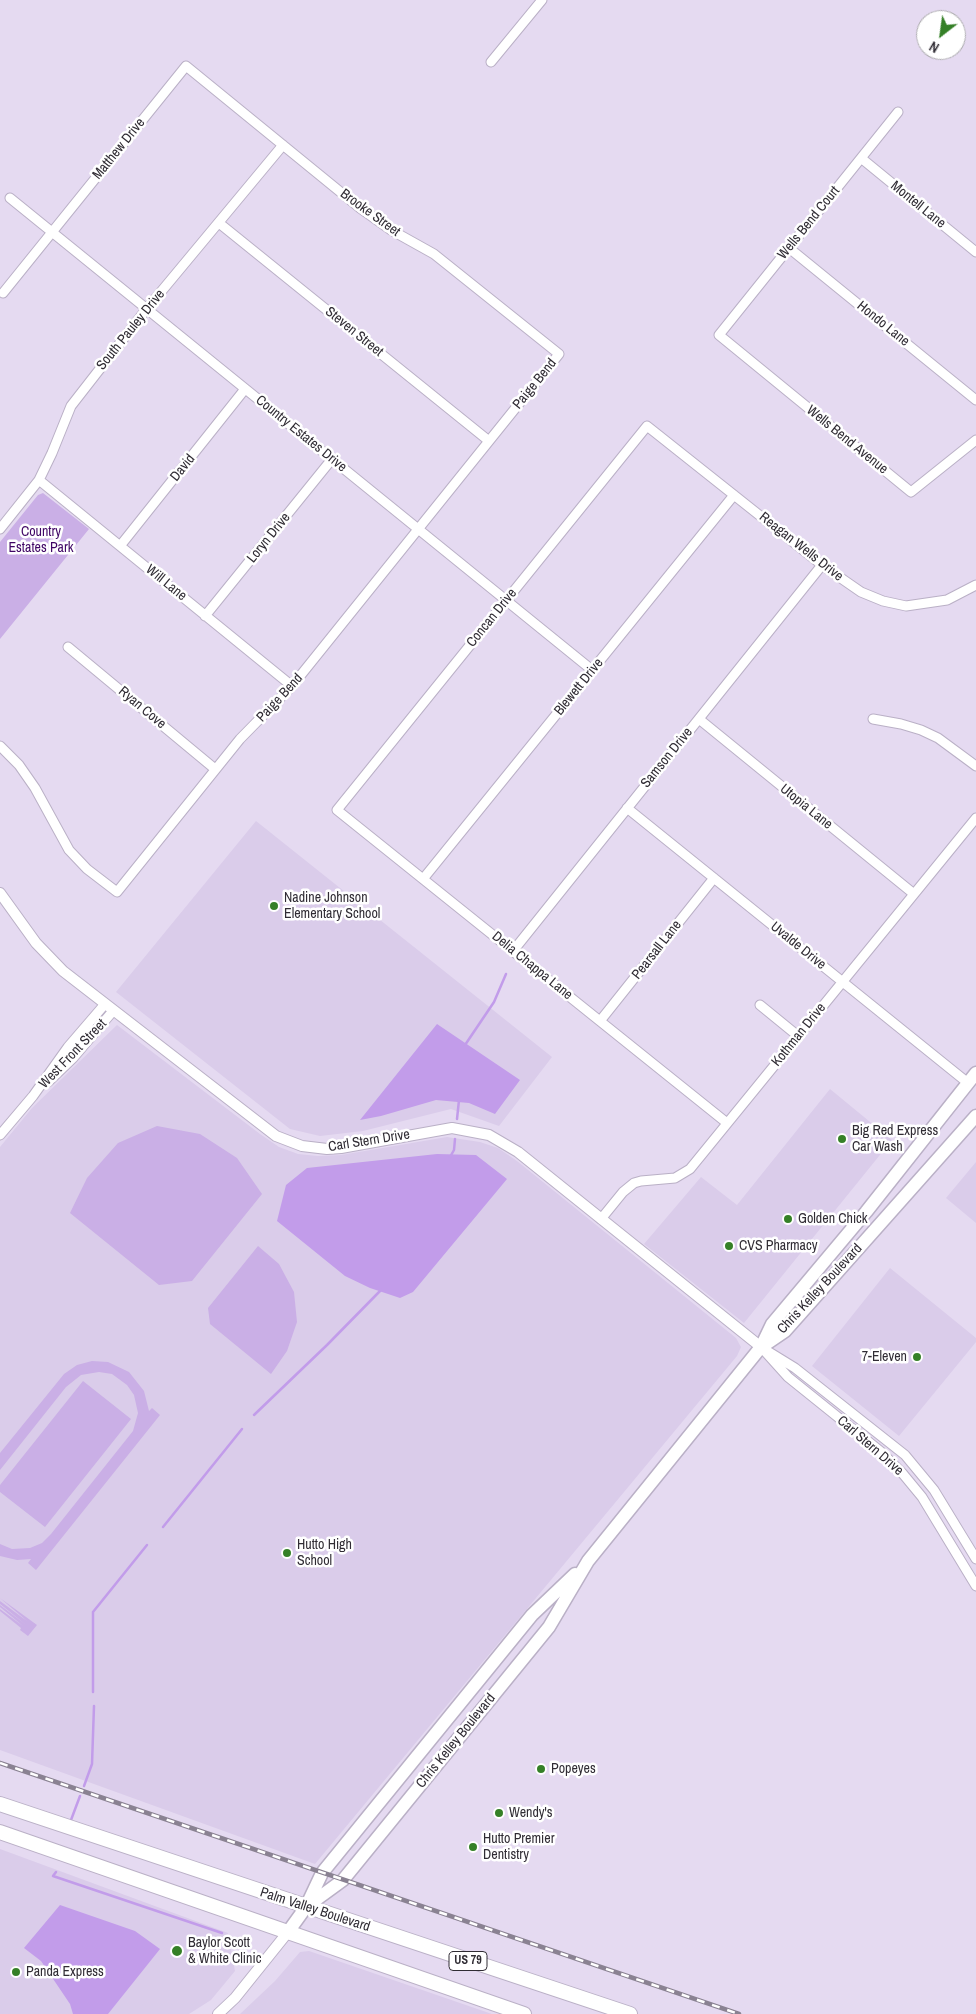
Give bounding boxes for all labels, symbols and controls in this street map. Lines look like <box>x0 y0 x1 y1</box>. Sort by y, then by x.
north arrow <box>916 10 966 60</box>
text: N <box>926 37 942 57</box>
street label: Matthew Drive <box>89 115 149 183</box>
street label: Montell Lane <box>887 178 949 232</box>
street label: Wells Bend Court <box>774 183 844 263</box>
street label: Brooke Street <box>337 186 403 240</box>
street label: South Pauley Drive <box>93 286 169 374</box>
street label: Hondo Lane <box>853 298 913 350</box>
street label: Steven Street <box>322 304 386 360</box>
street label: Paige Bend <box>510 355 560 413</box>
street label: Country Estates Drive <box>252 392 350 476</box>
street label: Wells Bend Avenue <box>803 402 891 478</box>
street label: David <box>167 451 199 485</box>
street label: Reagan Wells Drive <box>756 509 846 585</box>
street label: Loryn Drive <box>244 510 294 566</box>
park label: Country Estates Park <box>8 524 74 556</box>
street label: Will Lane <box>142 561 190 605</box>
street label: Concan Drive <box>463 585 521 651</box>
street label: Blewett Drive <box>551 655 607 719</box>
street label: Paige Bend <box>253 670 307 726</box>
street label: Ryan Cove <box>115 683 169 733</box>
street label: Samson Drive <box>638 724 696 792</box>
street label: Utopia Lane <box>776 781 836 833</box>
place label: Nadine Johnson Elementary School <box>284 890 380 922</box>
marker: Nadine Johnson Elementary School <box>268 900 280 912</box>
street label: Pearsall Lane <box>629 917 685 983</box>
street label: Uvalde Drive <box>767 919 829 973</box>
street label: Delia Chappa Lane <box>488 928 576 1004</box>
street label: Kothman Drive <box>768 1000 830 1070</box>
street label: West Front Street <box>36 1016 110 1092</box>
place label: Big Red Express Car Wash <box>852 1123 938 1156</box>
street label: Carl Stern Drive <box>327 1126 411 1156</box>
marker: Big Red Express Car Wash <box>836 1133 848 1145</box>
place label: Golden Chick <box>798 1211 868 1227</box>
marker: Golden Chick <box>782 1213 794 1225</box>
place label: CVS Pharmacy <box>739 1238 817 1254</box>
marker: CVS Pharmacy <box>723 1240 735 1252</box>
street label: Chris Kelley Boulevard <box>774 1241 866 1337</box>
place label: 7-Eleven <box>862 1349 907 1365</box>
marker: 7-Eleven <box>911 1351 923 1363</box>
street label: Carl Stern Drive <box>833 1413 907 1479</box>
place label: Hutto High School <box>297 1537 352 1570</box>
marker: Hutto High School <box>281 1547 293 1559</box>
street label: Chris Kelley Boulevard <box>413 1690 499 1792</box>
place label: Popeyes <box>551 1761 596 1777</box>
marker: Popeyes <box>535 1763 547 1775</box>
place label: Wendy's <box>509 1805 552 1821</box>
marker: Wendy's <box>493 1807 505 1819</box>
place label: Hutto Premier Dentistry <box>483 1831 554 1864</box>
marker: Hutto Premier Dentistry <box>467 1841 479 1853</box>
street label: Palm Valley Boulevard <box>258 1884 372 1936</box>
place label: Baylor Scott & White Clinic <box>188 1935 261 1968</box>
marker: Baylor Scott & White Clinic <box>170 1944 184 1958</box>
road number: US 79 <box>449 1952 487 1970</box>
place label: Panda Express <box>26 1964 104 1980</box>
marker: Panda Express <box>10 1966 22 1978</box>

